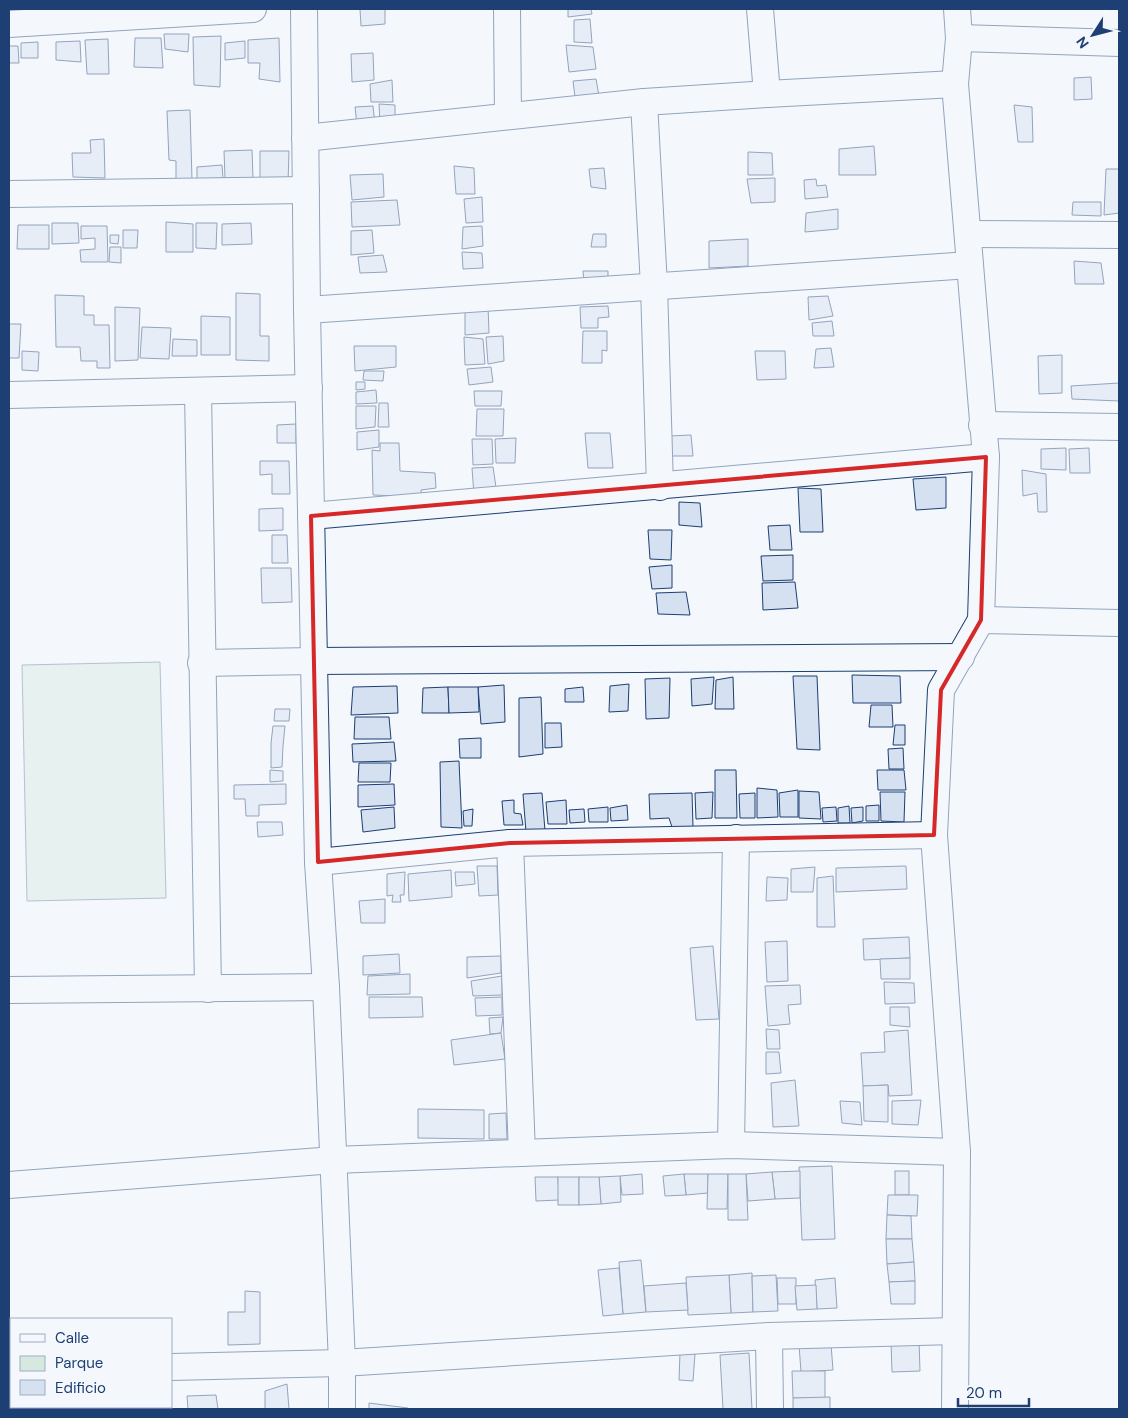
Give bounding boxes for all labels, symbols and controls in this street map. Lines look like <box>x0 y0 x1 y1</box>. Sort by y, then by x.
north arrow <box>1068 10 1118 60</box>
text: N <box>1072 33 1093 52</box>
legend <box>10 1318 172 1408</box>
text: Calle <box>55 1328 89 1348</box>
text: Parque <box>55 1353 103 1373</box>
scale bar <box>958 1376 1029 1408</box>
text: Edificio <box>55 1378 106 1398</box>
text: 20 m <box>966 1383 1002 1403</box>

